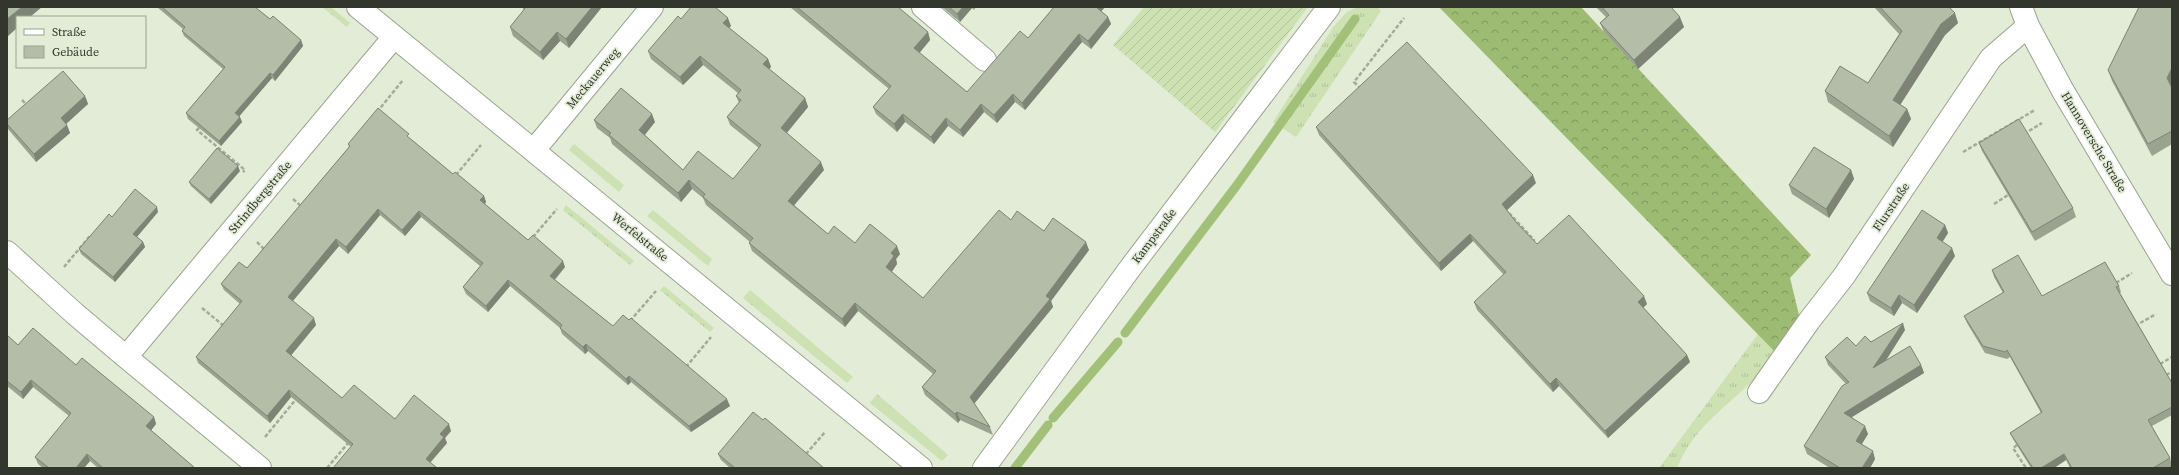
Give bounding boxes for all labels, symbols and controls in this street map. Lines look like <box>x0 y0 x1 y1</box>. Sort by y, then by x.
legend <box>16 16 146 68</box>
text: Straße <box>52 24 86 40</box>
text: Gebäude <box>52 44 99 60</box>
street label: Meckauerweg <box>563 44 623 112</box>
street label: Hannoversche Straße <box>2058 89 2130 195</box>
street label: Strindbergstraße <box>225 157 295 237</box>
street label: Flurstraße <box>1869 179 1913 235</box>
street label: Kampstraße <box>1128 205 1180 267</box>
street label: Werfelstraße <box>608 209 672 265</box>

